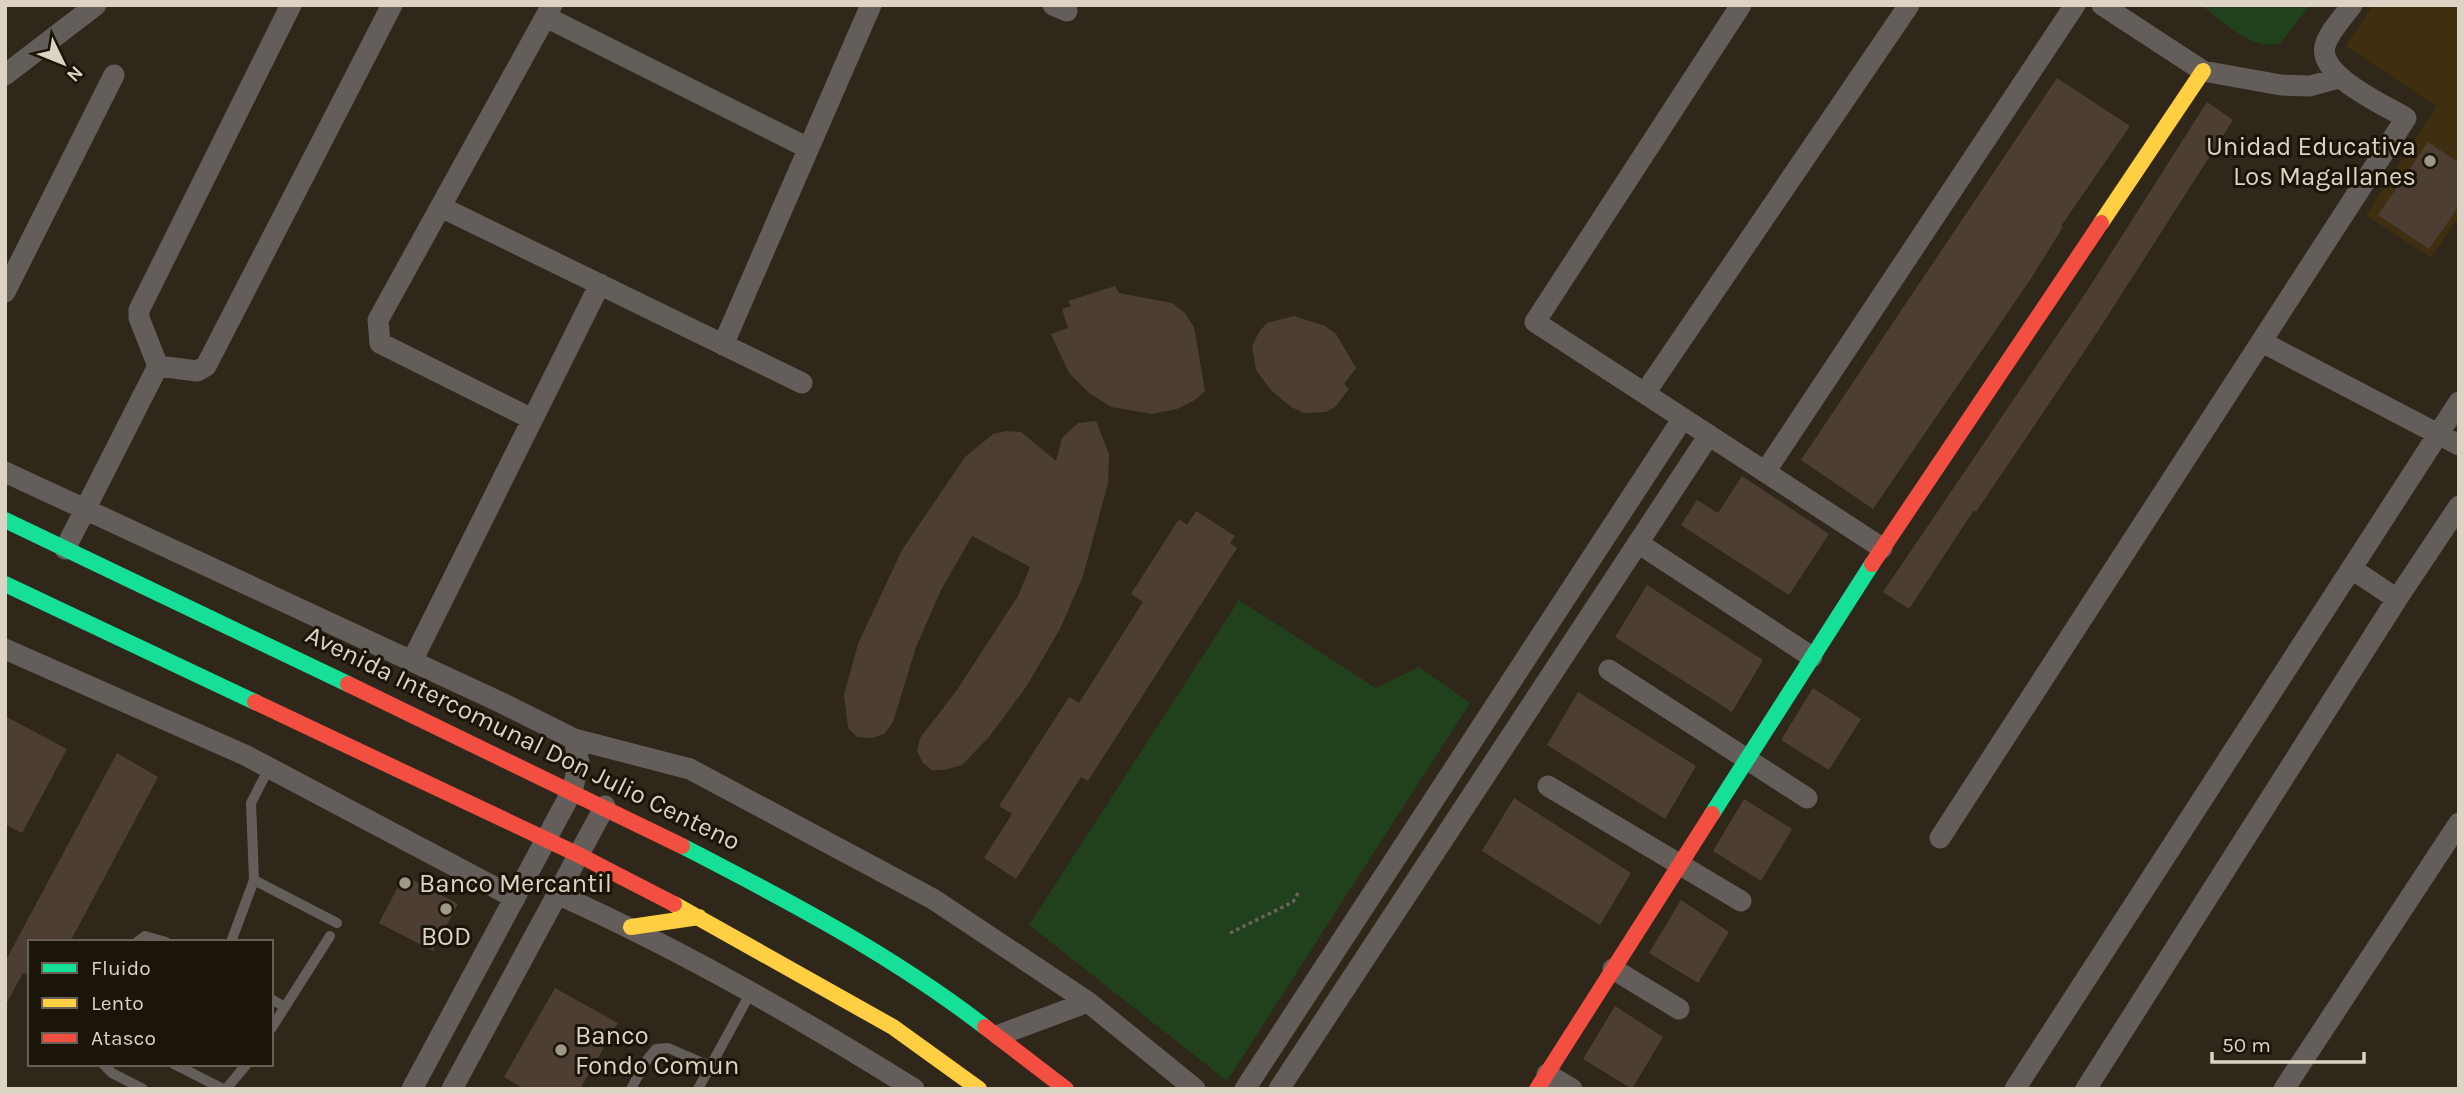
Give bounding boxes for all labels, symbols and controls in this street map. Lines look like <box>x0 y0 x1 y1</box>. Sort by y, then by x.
north arrow <box>28 28 98 98</box>
text: N <box>62 61 87 86</box>
place label: Unidad Educativa Los Magallanes <box>2206 131 2416 192</box>
marker: Unidad Educativa Los Magallanes <box>2422 153 2438 169</box>
street label: Avenida Intercomunal Don Julio Centeno <box>301 619 745 857</box>
place label: Banco Mercantil <box>419 868 612 899</box>
marker: Banco Mercantil <box>397 875 413 891</box>
marker: BOD <box>438 901 454 917</box>
place label: BOD <box>421 921 471 952</box>
legend <box>28 940 273 1066</box>
text: Fluido <box>91 956 151 980</box>
text: Lento <box>91 991 144 1015</box>
place label: Banco Fondo Comun <box>575 1020 740 1081</box>
scale bar <box>2212 1020 2364 1064</box>
text: Atasco <box>91 1026 156 1050</box>
text: 50 m <box>2222 1033 2271 1057</box>
marker: Banco Fondo Comun <box>553 1042 569 1058</box>

